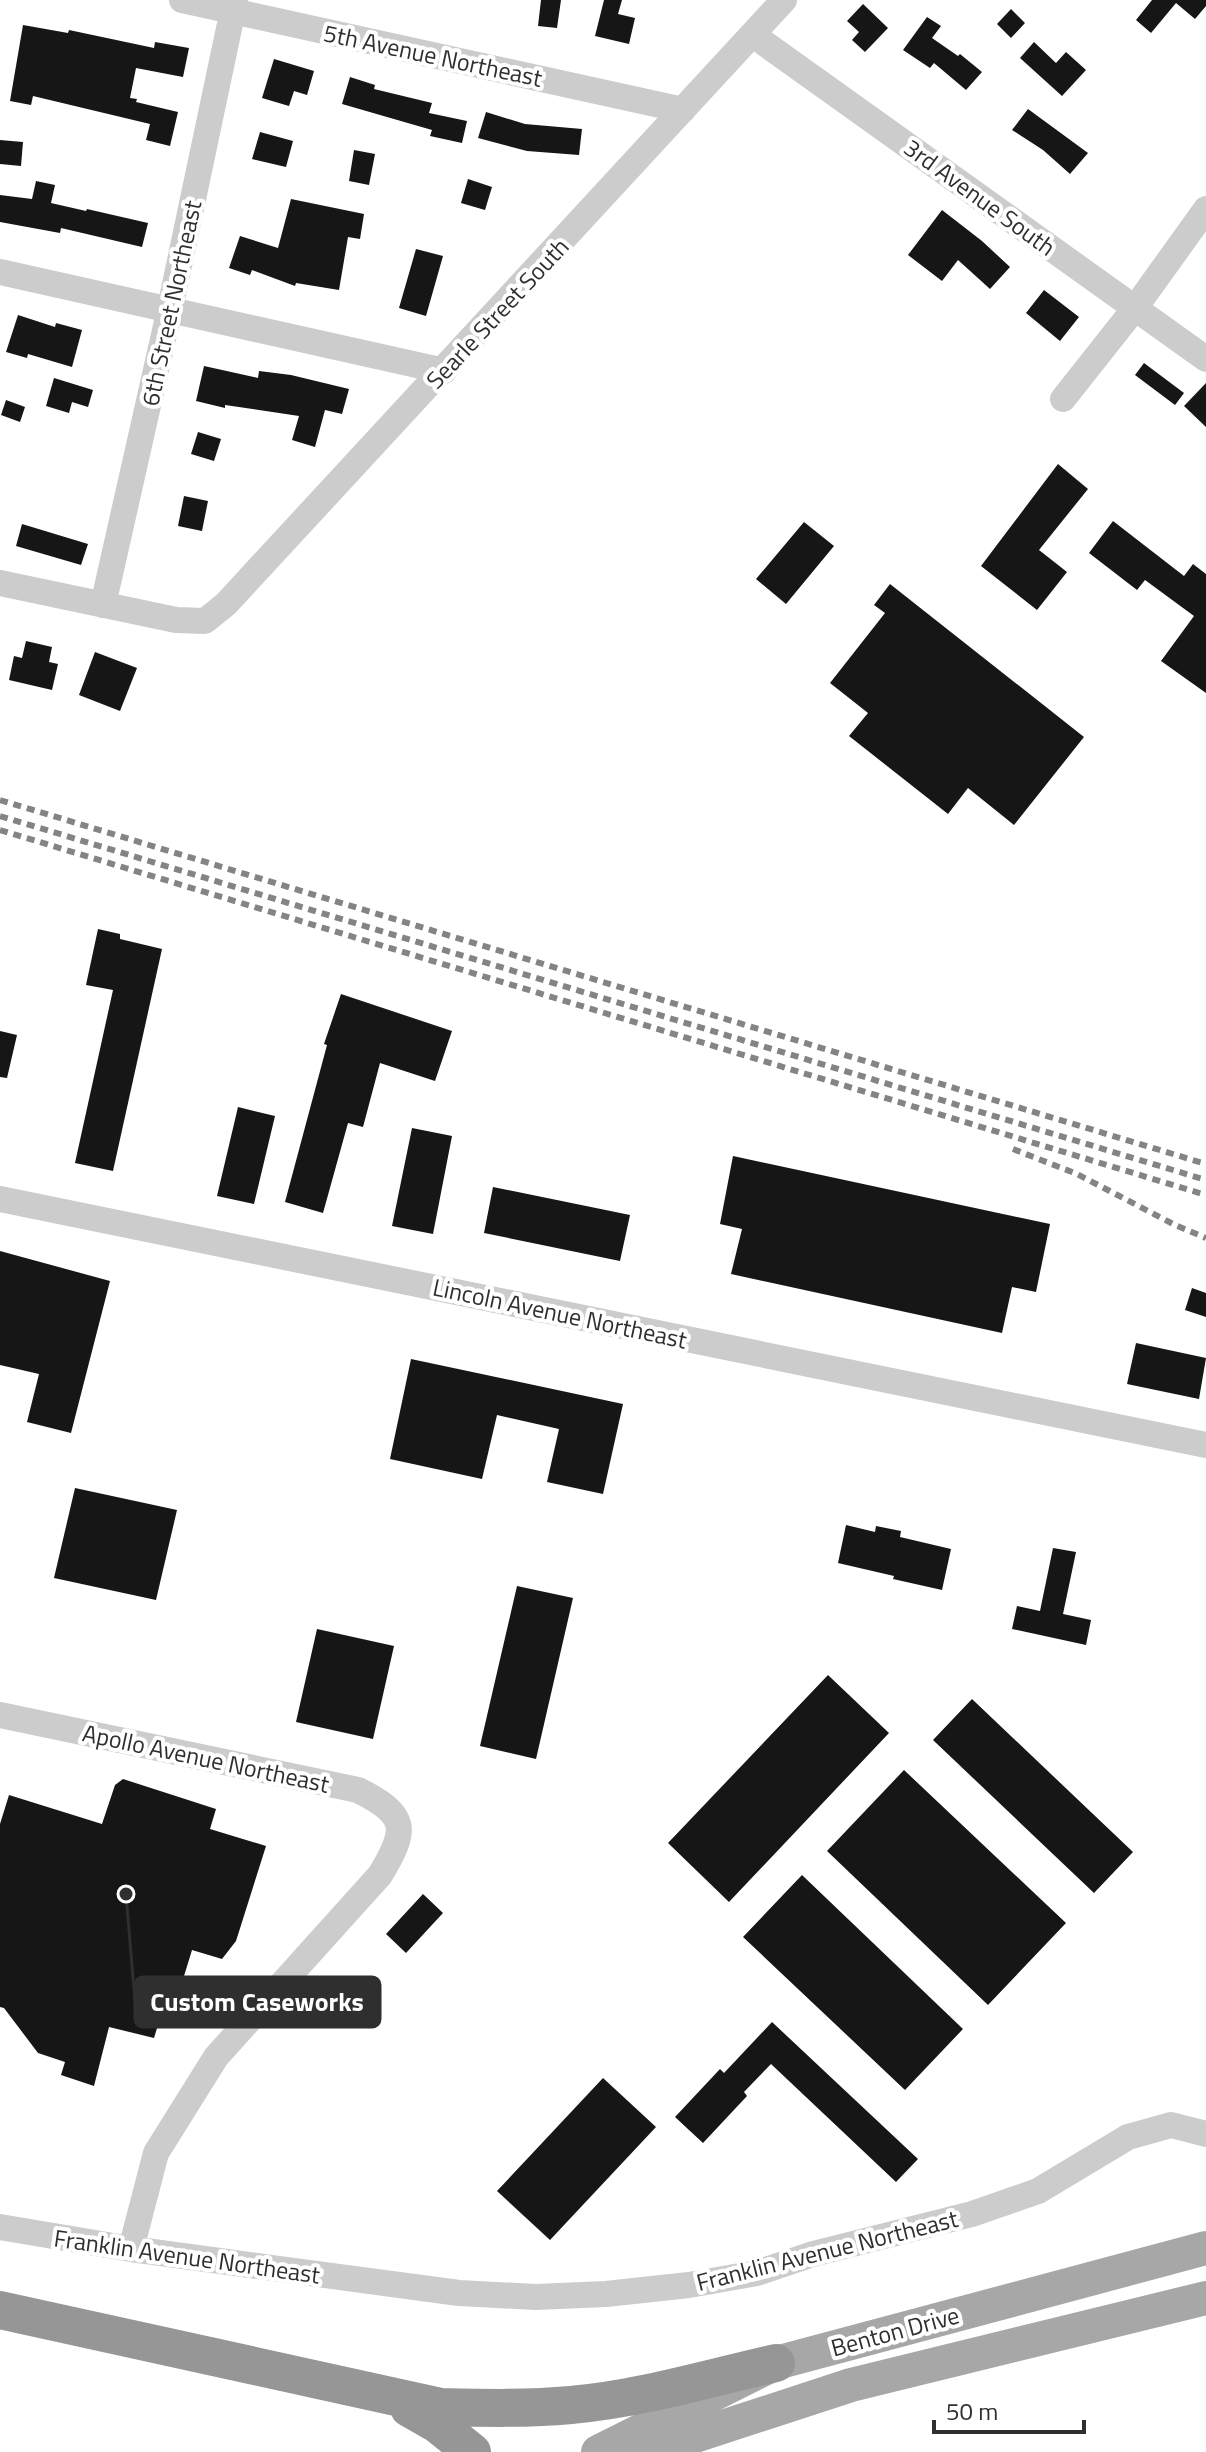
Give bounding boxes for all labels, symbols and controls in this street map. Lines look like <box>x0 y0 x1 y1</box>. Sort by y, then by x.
street label: 5th Avenue Northeast <box>320 14 546 96</box>
street label: 3rd Avenue South <box>897 130 1063 264</box>
street label: 6th Street Northeast <box>132 196 210 409</box>
street label: Searle Street South <box>417 229 577 397</box>
street label: Lincoln Avenue Northeast <box>430 1268 691 1358</box>
street label: Apollo Avenue Northeast <box>79 1714 333 1802</box>
callout: Custom Caseworks <box>135 1977 380 2027</box>
text: Custom Caseworks <box>150 1982 364 2021</box>
street label: Franklin Avenue Northeast <box>692 2200 962 2300</box>
street label: Franklin Avenue Northeast <box>52 2220 323 2293</box>
street label: Benton Drive <box>827 2297 963 2365</box>
scale bar <box>934 2384 1084 2434</box>
text: 50 m <box>946 2393 998 2429</box>

